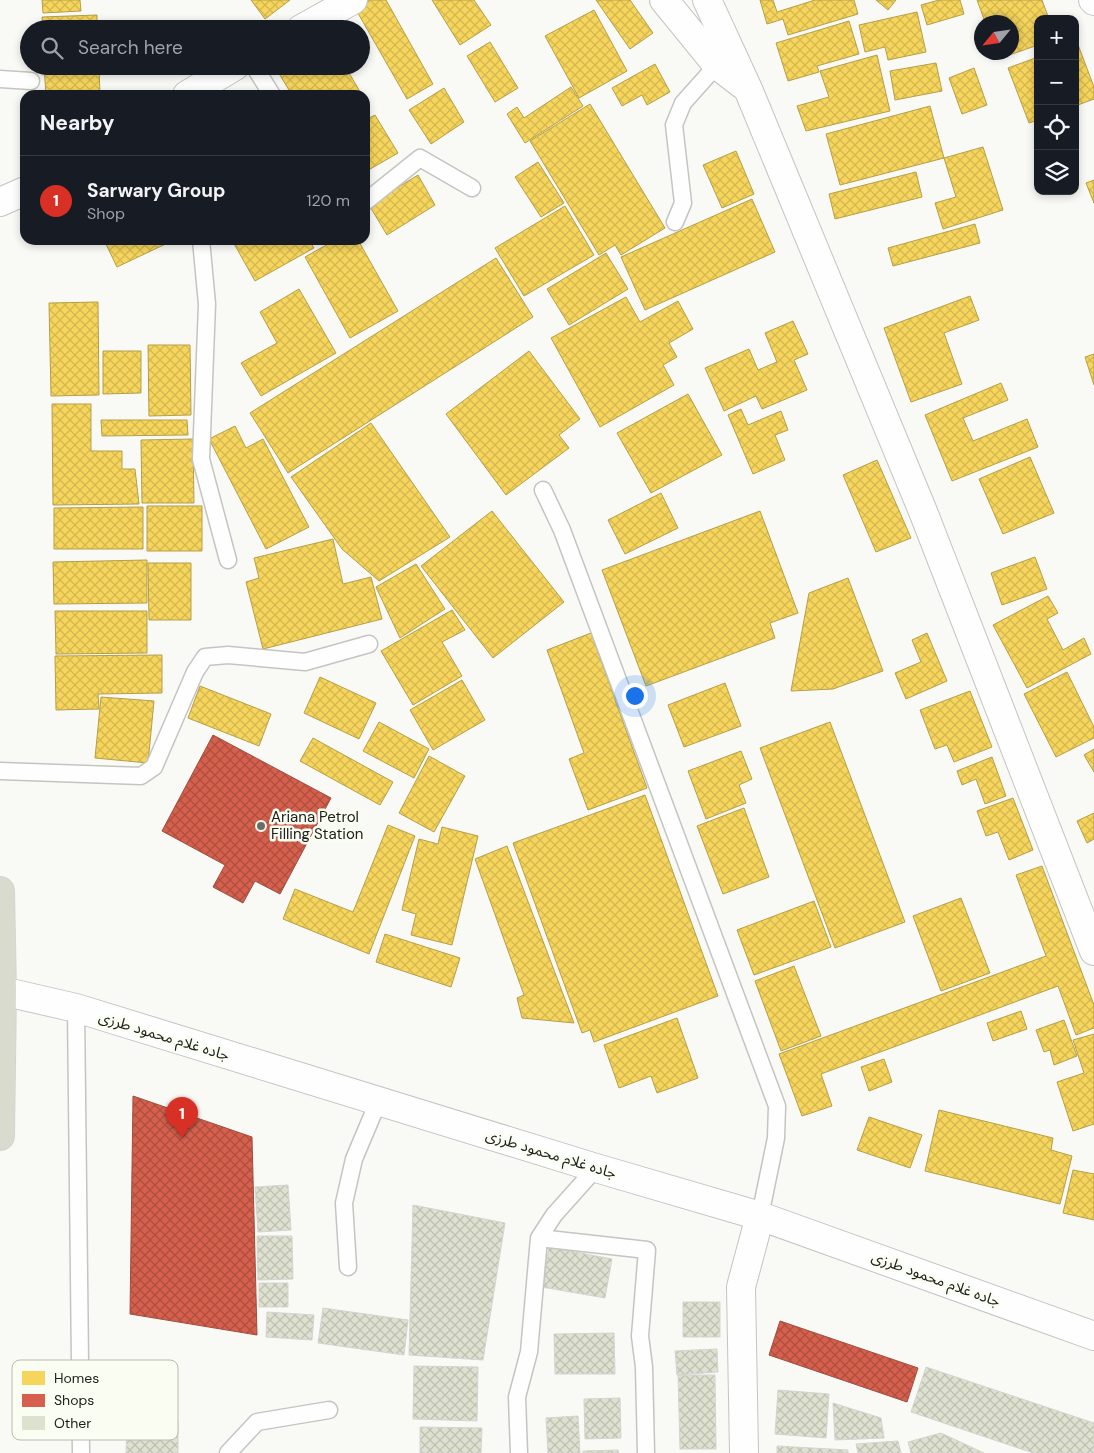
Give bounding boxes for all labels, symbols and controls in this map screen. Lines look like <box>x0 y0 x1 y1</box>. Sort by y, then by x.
north arrow <box>974 15 1019 60</box>
map controls <box>1034 15 1079 195</box>
button: + <box>1034 15 1079 60</box>
search box <box>20 20 370 75</box>
icon: search <box>38 34 66 62</box>
text: Search here <box>78 35 183 60</box>
button: − <box>1034 60 1079 105</box>
button: locate <box>1034 105 1079 150</box>
text: Nearby <box>40 109 114 137</box>
button: layers <box>1034 150 1079 195</box>
text: Sarwary Group <box>87 178 225 203</box>
text: 1 <box>53 190 59 211</box>
text: 120 m <box>306 190 350 211</box>
text: Shop <box>87 203 125 224</box>
your location <box>622 683 648 709</box>
place label: Ariana Petrol Filling Station <box>271 807 363 844</box>
marker: Ariana Petrol Filling Station <box>255 820 267 832</box>
street label: جاده غلام‌ محمود طرزی <box>96 1007 232 1066</box>
pin: 1 <box>166 1097 198 1138</box>
street label: جاده غلام‌ محمود طرزی <box>483 1125 619 1184</box>
street label: جاده غلام‌ محمود طرزی <box>869 1246 1003 1313</box>
legend <box>12 1360 178 1440</box>
text: Homes <box>54 1369 99 1387</box>
text: Shops <box>54 1391 94 1409</box>
text: Other <box>54 1414 92 1432</box>

